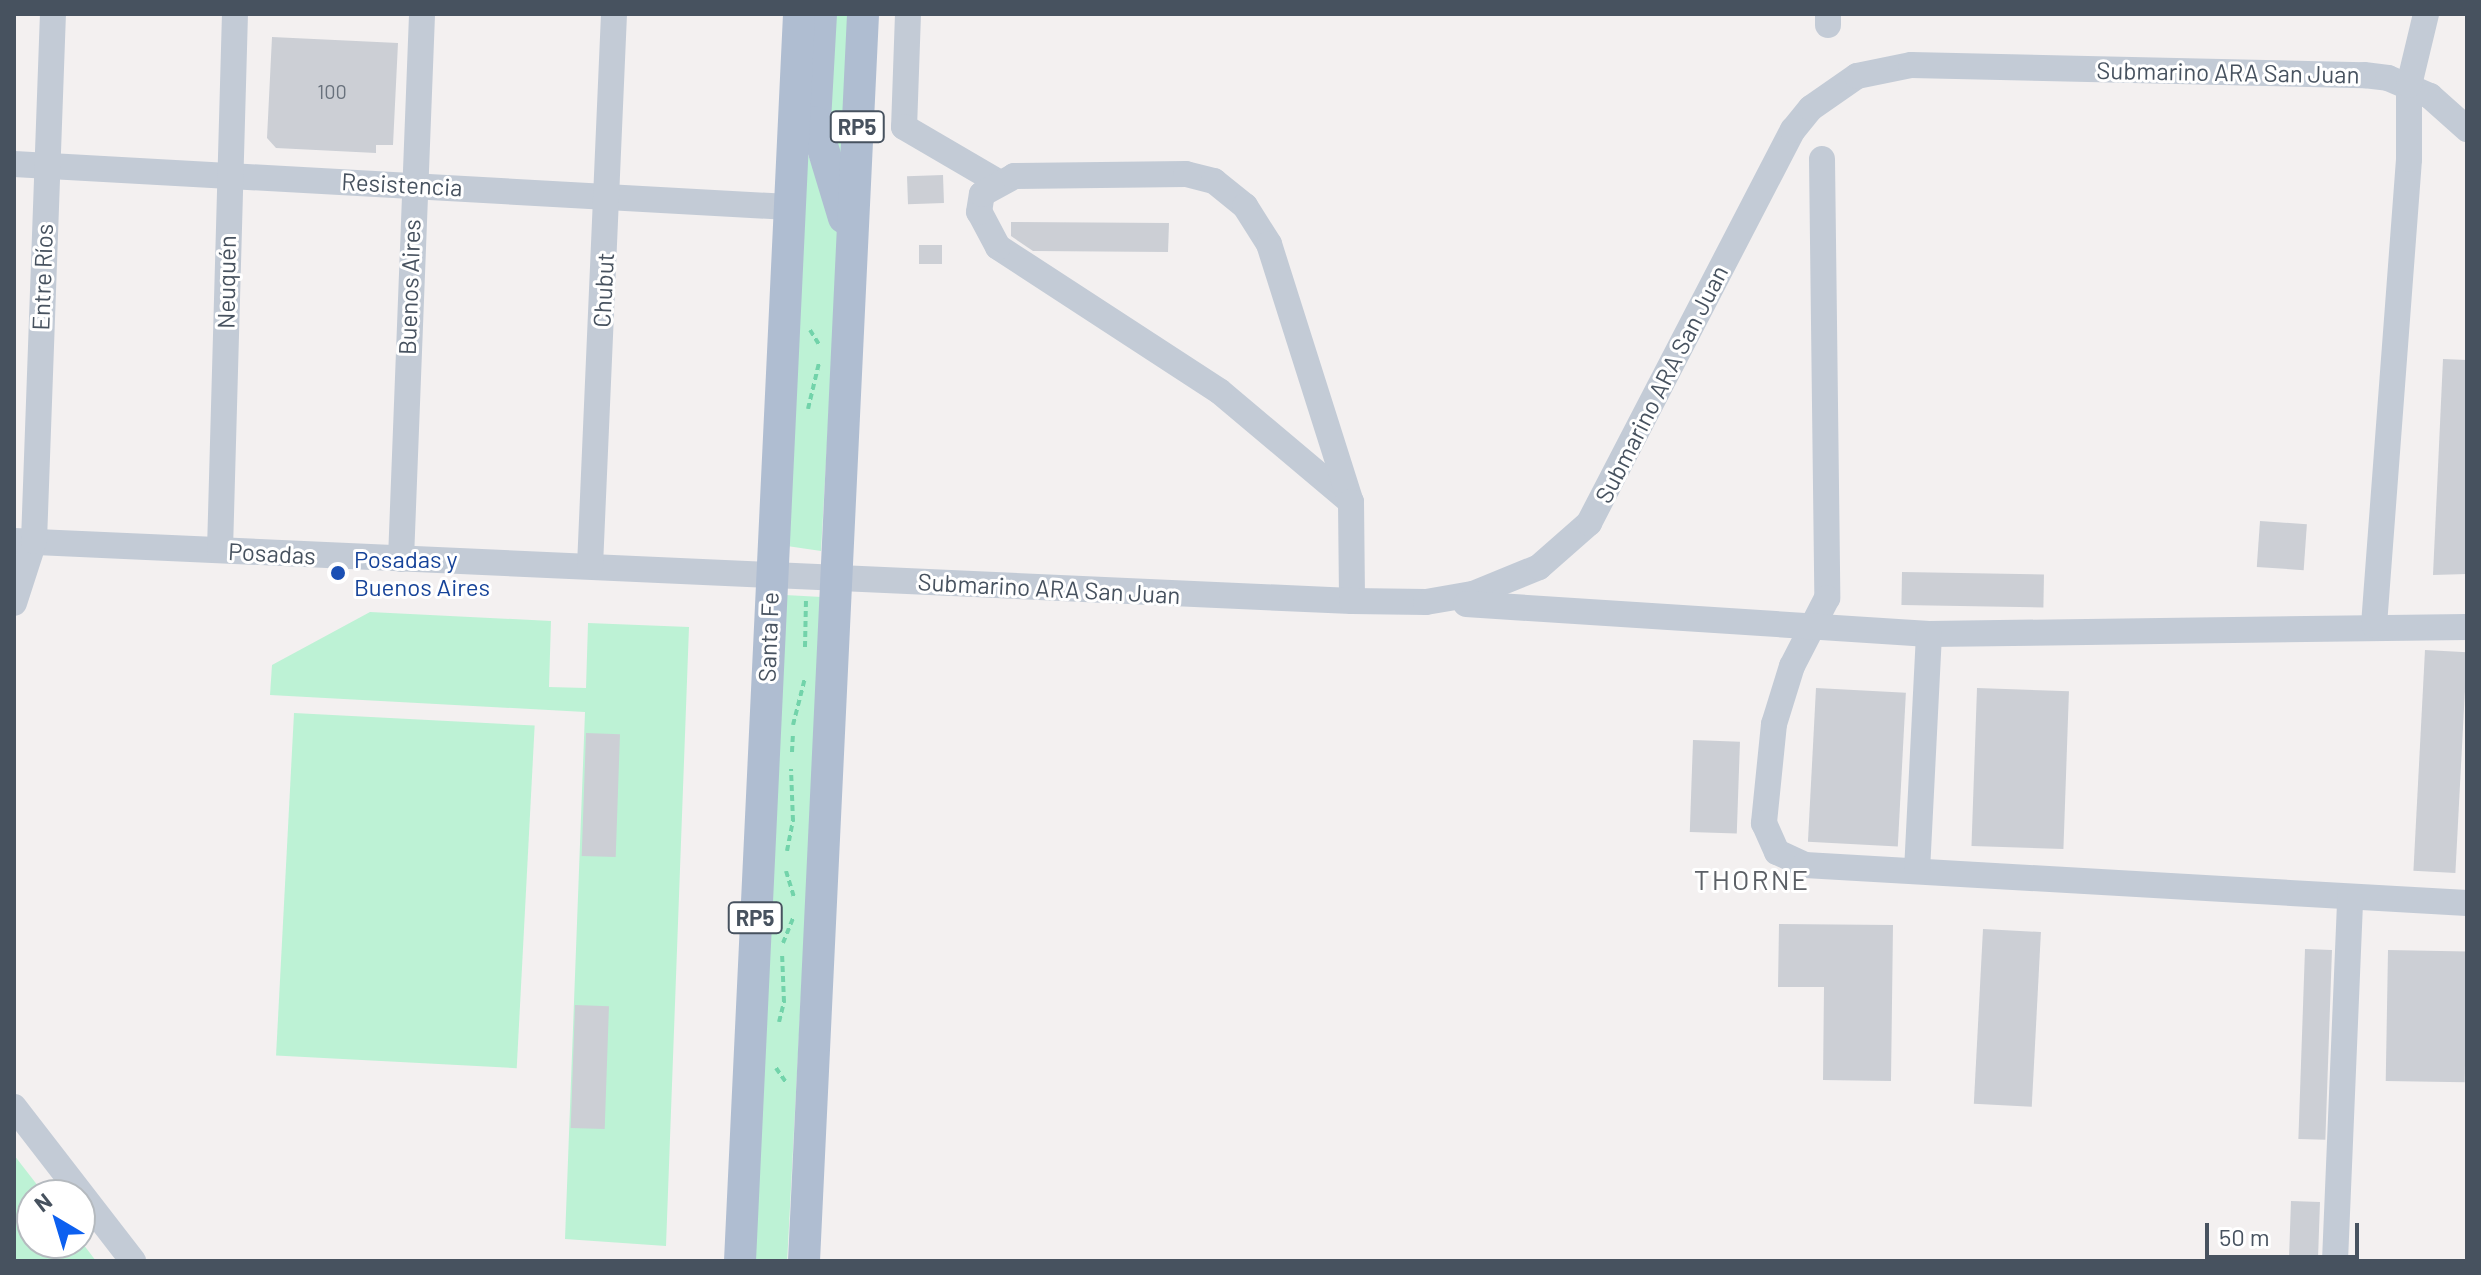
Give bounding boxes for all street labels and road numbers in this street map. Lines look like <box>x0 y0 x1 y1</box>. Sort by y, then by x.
street label: Submarino ARA San Juan <box>2096 55 2360 89</box>
road number: RP5 <box>829 109 885 145</box>
street label: Resistencia <box>341 166 463 202</box>
street label: Buenos Aires <box>392 219 426 355</box>
street label: Entre Ríos <box>26 223 58 331</box>
street label: Neuquén <box>211 235 241 329</box>
street label: Chubut <box>587 252 619 328</box>
street label: Submarino ARA San Juan <box>1588 260 1734 508</box>
street label: Posadas <box>228 536 316 570</box>
street label: Submarino ARA San Juan <box>917 567 1181 609</box>
street label: Santa Fe <box>752 591 784 683</box>
road number: RP5 <box>727 900 783 936</box>

